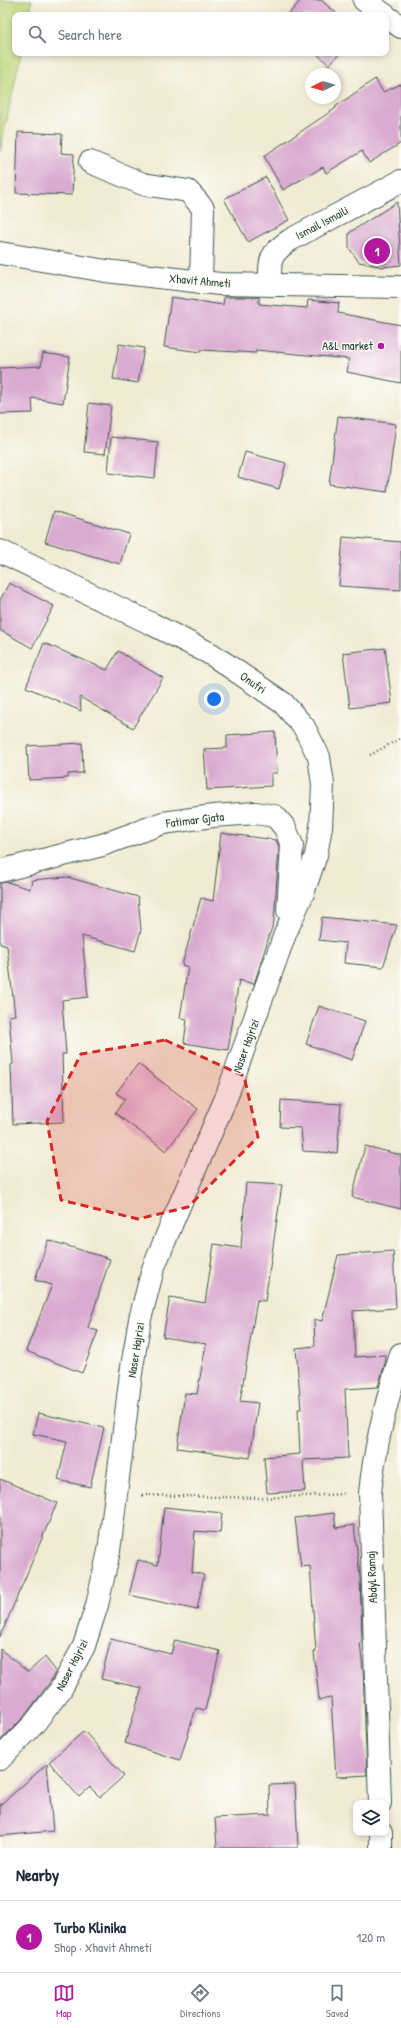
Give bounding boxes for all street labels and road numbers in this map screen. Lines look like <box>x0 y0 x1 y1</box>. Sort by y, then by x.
street label: Ismail Ismaili <box>292 201 351 244</box>
street label: Xhavit Ahmeti <box>168 269 232 292</box>
street label: Onufri <box>237 668 270 698</box>
street label: Fatimar Gjata <box>164 807 225 832</box>
street label: Naser Hajrizi <box>228 1017 263 1075</box>
street label: Naser Hajrizi <box>123 1321 148 1379</box>
street label: Abdyl Ramaj <box>362 1550 381 1604</box>
street label: Naser Hajrizi <box>51 1636 92 1694</box>

